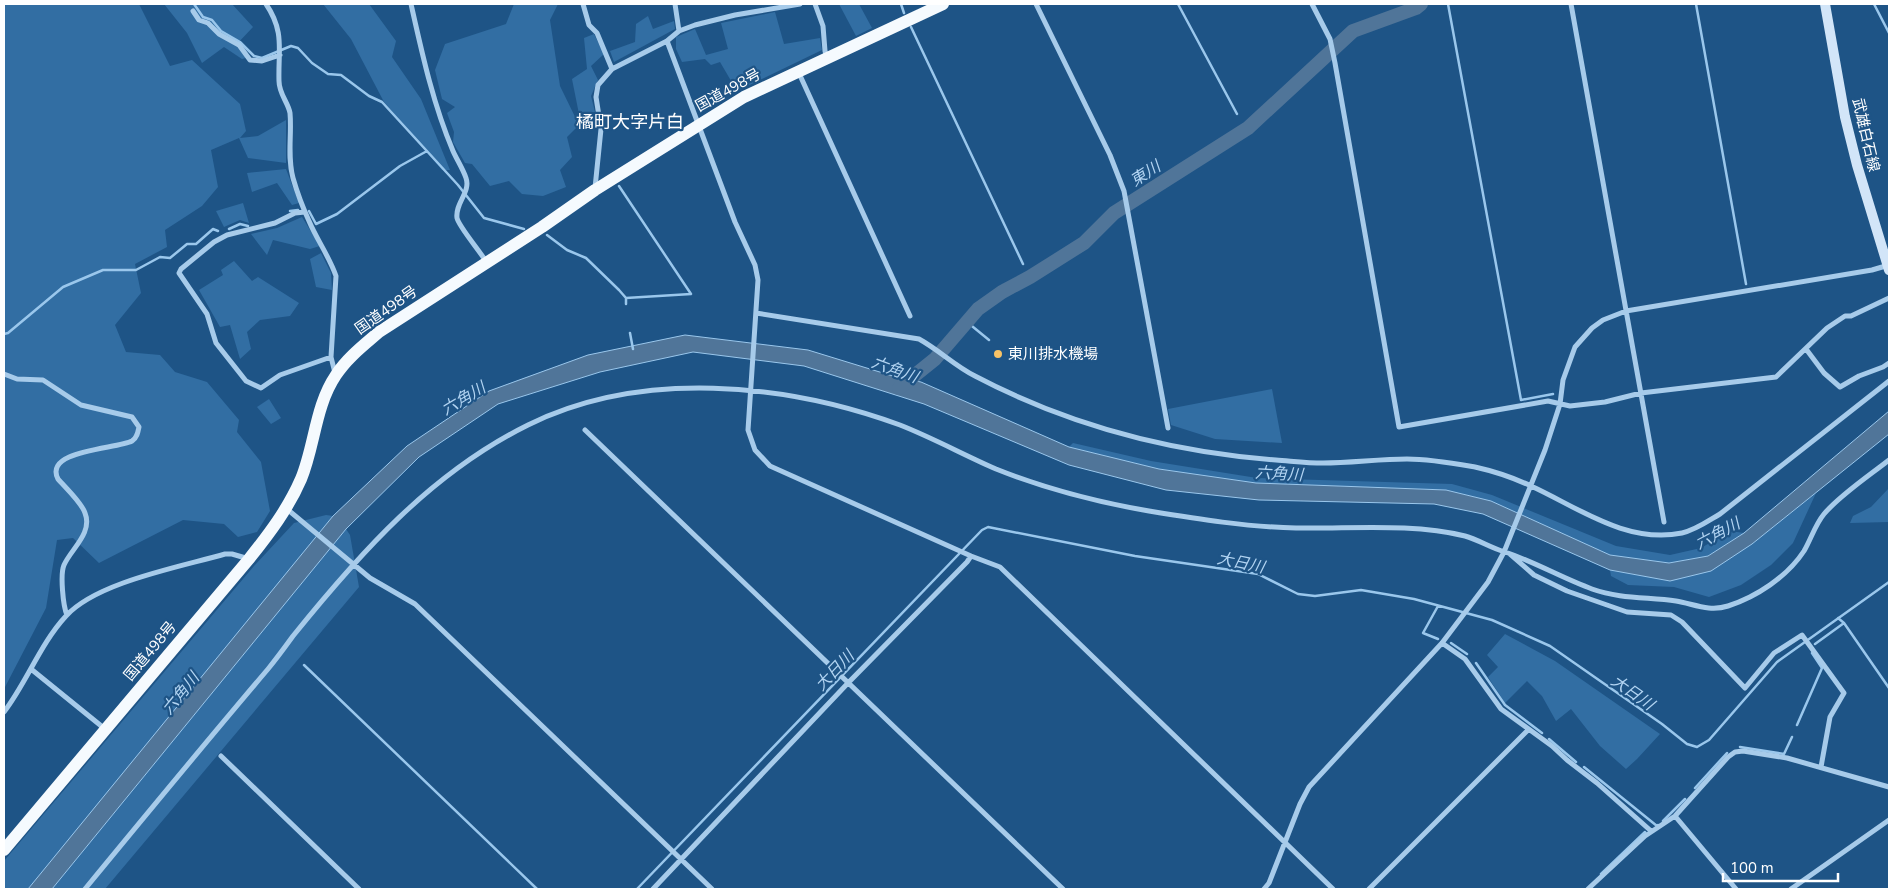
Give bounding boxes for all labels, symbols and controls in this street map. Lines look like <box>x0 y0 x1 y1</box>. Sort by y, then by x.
street label: 国道498号 <box>692 64 764 116</box>
street label: 武雄白石線 <box>1848 96 1884 174</box>
district label: 橘町大字片白 <box>576 110 684 134</box>
water label: 東川 <box>1126 155 1167 192</box>
street label: 国道498号 <box>351 281 421 339</box>
place label: 東川排水機場 <box>1008 344 1098 364</box>
marker: 東川排水機場 <box>992 348 1004 360</box>
water label: 六角川 <box>868 351 923 389</box>
water label: 六角川 <box>437 376 491 421</box>
water label: 六角川 <box>1254 462 1305 486</box>
water label: 六角川 <box>1691 512 1746 555</box>
water label: 大日川 <box>1215 547 1269 579</box>
street label: 国道498号 <box>119 617 181 685</box>
water label: 大日川 <box>810 644 861 696</box>
water label: 六角川 <box>157 667 206 719</box>
water label: 大日川 <box>1606 670 1660 717</box>
scale bar <box>1723 850 1838 882</box>
text: 100 m <box>1730 858 1774 878</box>

